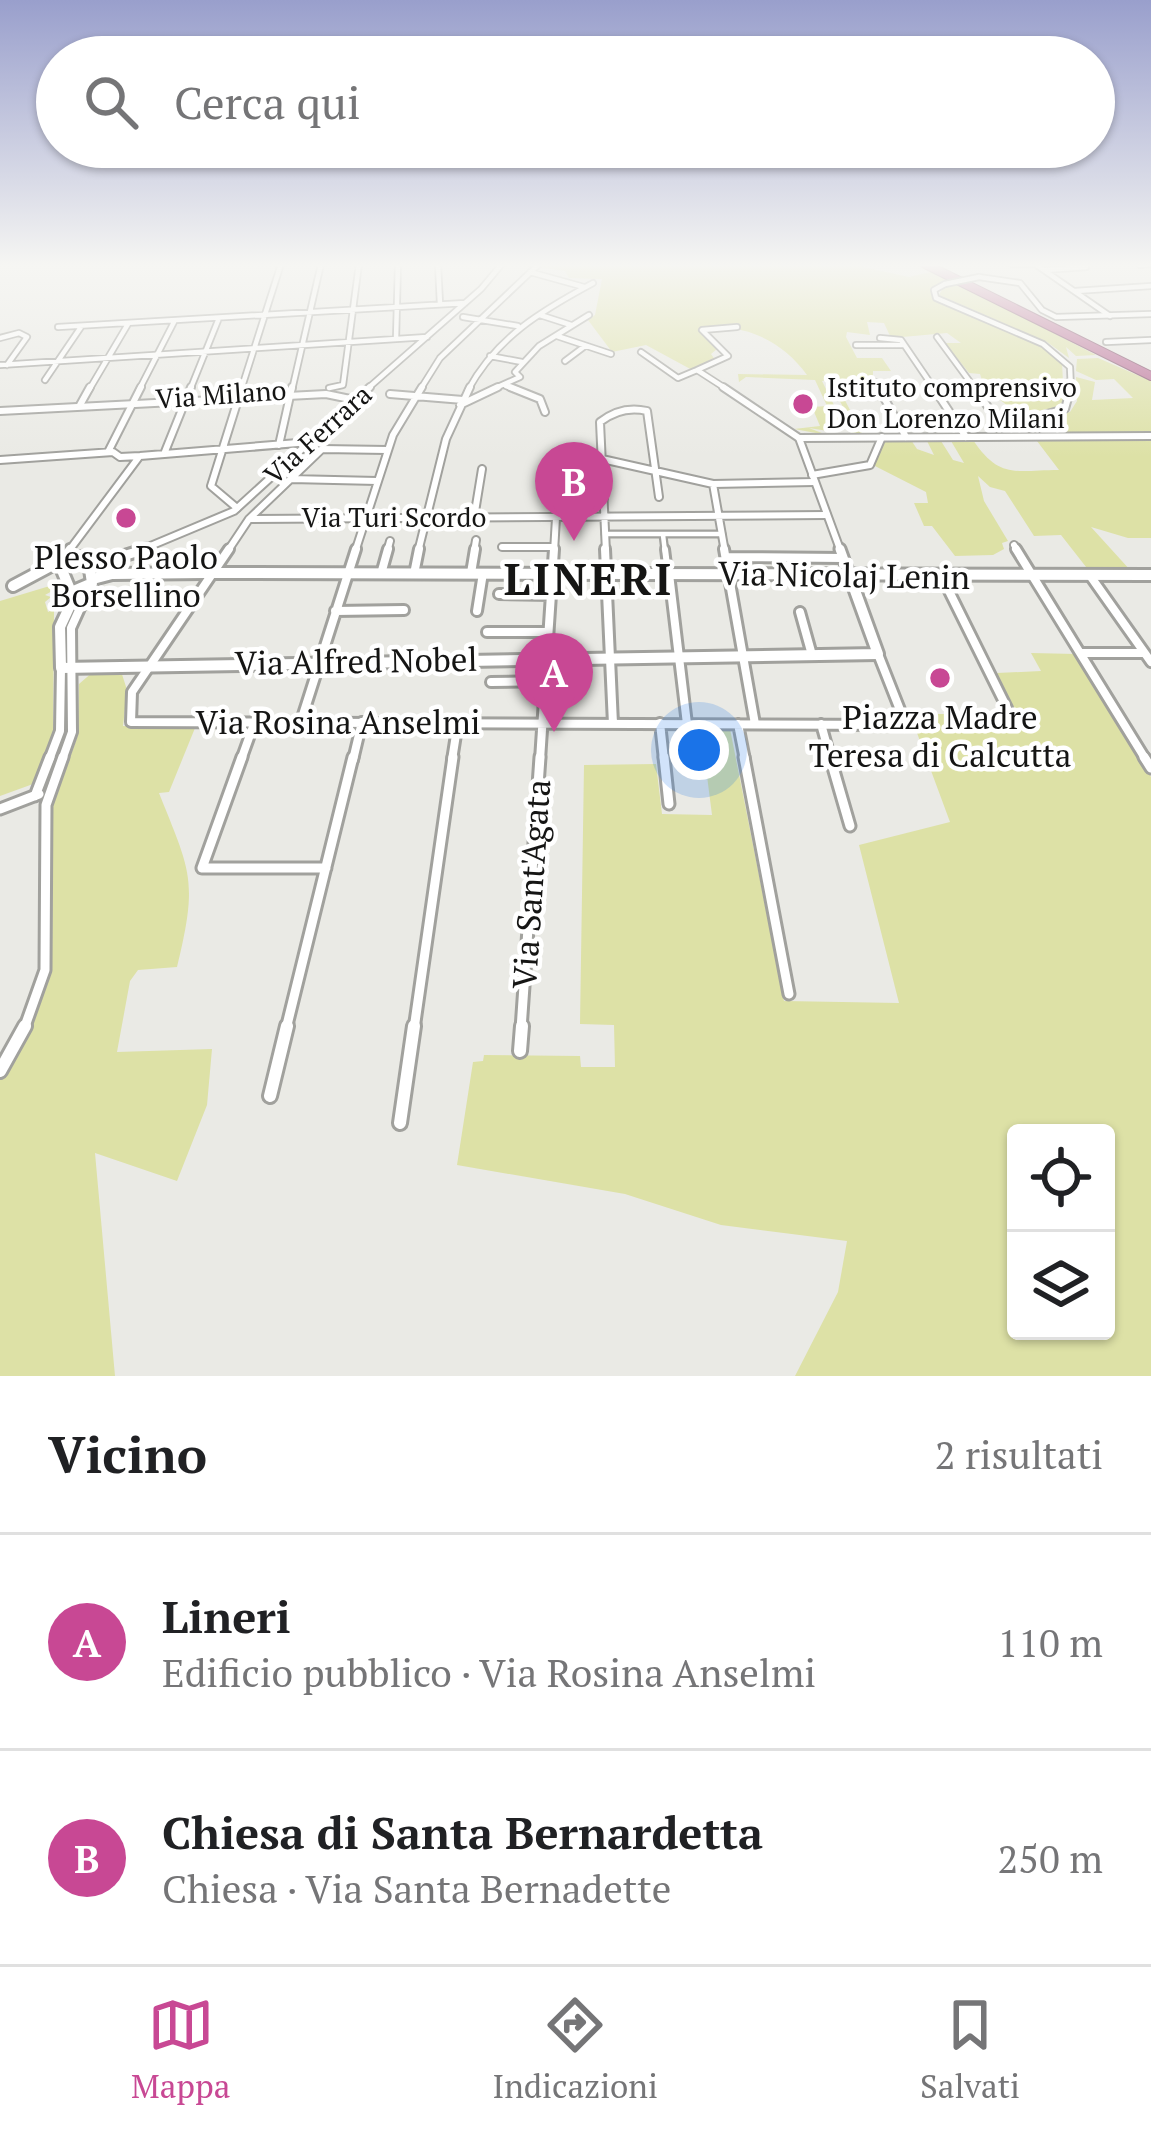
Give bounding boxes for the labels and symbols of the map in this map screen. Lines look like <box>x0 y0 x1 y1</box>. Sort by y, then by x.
place label: Istituto comprensivo Don Lorenzo Milani <box>827 369 1077 436</box>
street label: Via Milano <box>154 371 288 417</box>
street label: Via Ferrara <box>256 376 379 492</box>
marker: Istituto comprensivo Don Lorenzo Milani <box>790 391 816 417</box>
pin: B <box>535 442 613 541</box>
street label: Via Turi Scordo <box>301 499 487 535</box>
marker: Plesso Paolo Borsellino <box>113 505 139 531</box>
place label: Plesso Paolo Borsellino <box>34 535 218 616</box>
district label: LINERI <box>504 548 674 608</box>
street label: Via Nicolaj Lenin <box>718 551 971 598</box>
pin: A <box>515 633 593 732</box>
street label: Via Alfred Nobel <box>234 637 478 684</box>
marker: Piazza Madre Teresa di Calcutta <box>927 665 953 691</box>
place label: Piazza Madre Teresa di Calcutta <box>809 695 1071 776</box>
street label: Via Rosina Anselmi <box>195 700 481 743</box>
your location <box>669 720 729 780</box>
street label: Via Sant'Agata <box>502 778 559 990</box>

